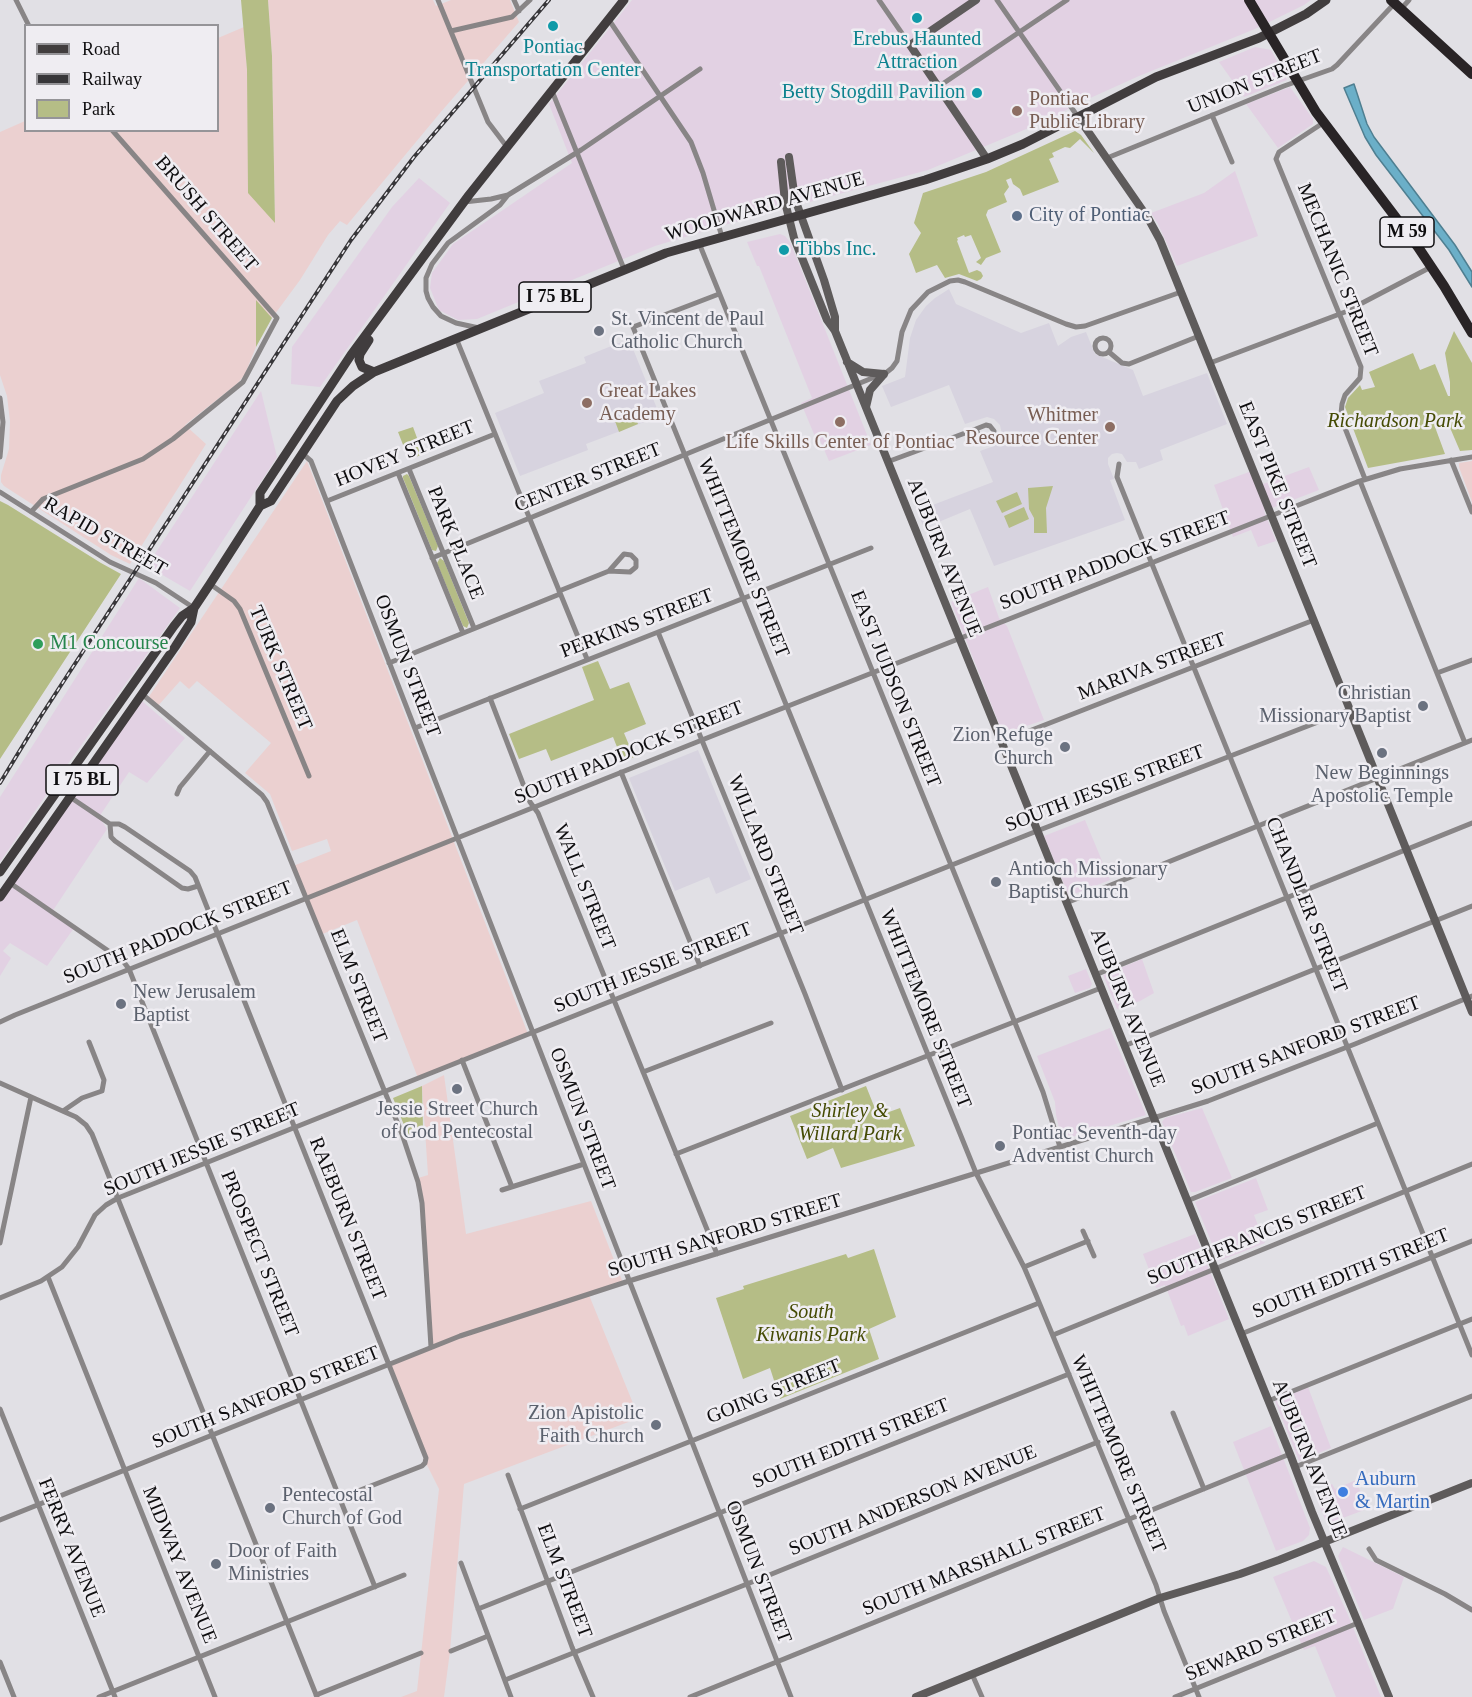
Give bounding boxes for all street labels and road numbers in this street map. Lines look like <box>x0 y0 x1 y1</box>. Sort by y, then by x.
street label: UNION STREET <box>1184 44 1326 120</box>
street label: BRUSH STREET <box>149 151 263 277</box>
street label: WOODWARD AVENUE <box>663 167 867 247</box>
street label: MECHANIC STREET <box>1291 180 1383 360</box>
road number: M 59 <box>1380 217 1434 247</box>
road number: I 75 BL <box>519 282 591 312</box>
street label: EAST PIKE STREET <box>1233 398 1321 572</box>
street label: HOVEY STREET <box>332 415 478 493</box>
street label: CENTER STREET <box>511 438 665 518</box>
street label: WHITTEMORE STREET <box>692 455 794 661</box>
street label: AUBURN AVENUE <box>901 475 987 641</box>
street label: PARK PLACE <box>421 483 489 603</box>
street label: RAPID STREET <box>39 492 171 582</box>
street label: SOUTH PADDOCK STREET <box>996 506 1234 616</box>
street label: PERKINS STREET <box>557 584 717 664</box>
street label: EAST JUDSON STREET <box>845 587 945 791</box>
street label: OSMUN STREET <box>369 591 445 741</box>
street label: TURK STREET <box>243 602 317 734</box>
street label: MARIVA STREET <box>1074 628 1230 706</box>
street label: SOUTH PADDOCK STREET <box>511 696 747 810</box>
street label: SOUTH JESSIE STREET <box>1002 740 1208 838</box>
road number: I 75 BL <box>46 765 118 795</box>
street label: WILLARD STREET <box>722 771 808 939</box>
street label: CHANDLER STREET <box>1260 814 1352 996</box>
street label: WALL STREET <box>548 820 620 954</box>
street label: SOUTH PADDOCK STREET <box>60 876 296 990</box>
street label: WHITTEMORE STREET <box>874 906 976 1112</box>
street label: SOUTH JESSIE STREET <box>551 917 755 1019</box>
street label: AUBURN AVENUE <box>1084 925 1170 1091</box>
street label: ELM STREET <box>324 926 392 1046</box>
street label: SOUTH SANFORD STREET <box>1188 991 1424 1101</box>
street label: OSMUN STREET <box>544 1044 620 1194</box>
street label: SOUTH JESSIE STREET <box>100 1098 304 1202</box>
street label: RAEBURN STREET <box>303 1134 391 1304</box>
street label: PROSPECT STREET <box>215 1167 303 1341</box>
street label: SOUTH FRANCIS STREET <box>1144 1181 1370 1291</box>
street label: SOUTH SANFORD STREET <box>605 1189 845 1283</box>
street label: SOUTH EDITH STREET <box>1249 1224 1453 1324</box>
street label: SOUTH SANFORD STREET <box>149 1341 383 1455</box>
street label: WHITTEMORE STREET <box>1065 1351 1171 1557</box>
street label: GOING STREET <box>703 1354 845 1430</box>
street label: AUBURN AVENUE <box>1266 1376 1352 1542</box>
street label: SOUTH EDITH STREET <box>749 1394 953 1494</box>
street label: SOUTH ANDERSON AVENUE <box>786 1440 1040 1562</box>
street label: FERRY AVENUE <box>32 1475 110 1621</box>
street label: MIDWAY AVENUE <box>137 1483 221 1647</box>
street label: OSMUN STREET <box>720 1497 796 1647</box>
street label: SOUTH MARSHALL STREET <box>859 1502 1109 1622</box>
street label: ELM STREET <box>531 1520 597 1642</box>
street label: SEWARD STREET <box>1182 1605 1340 1687</box>

